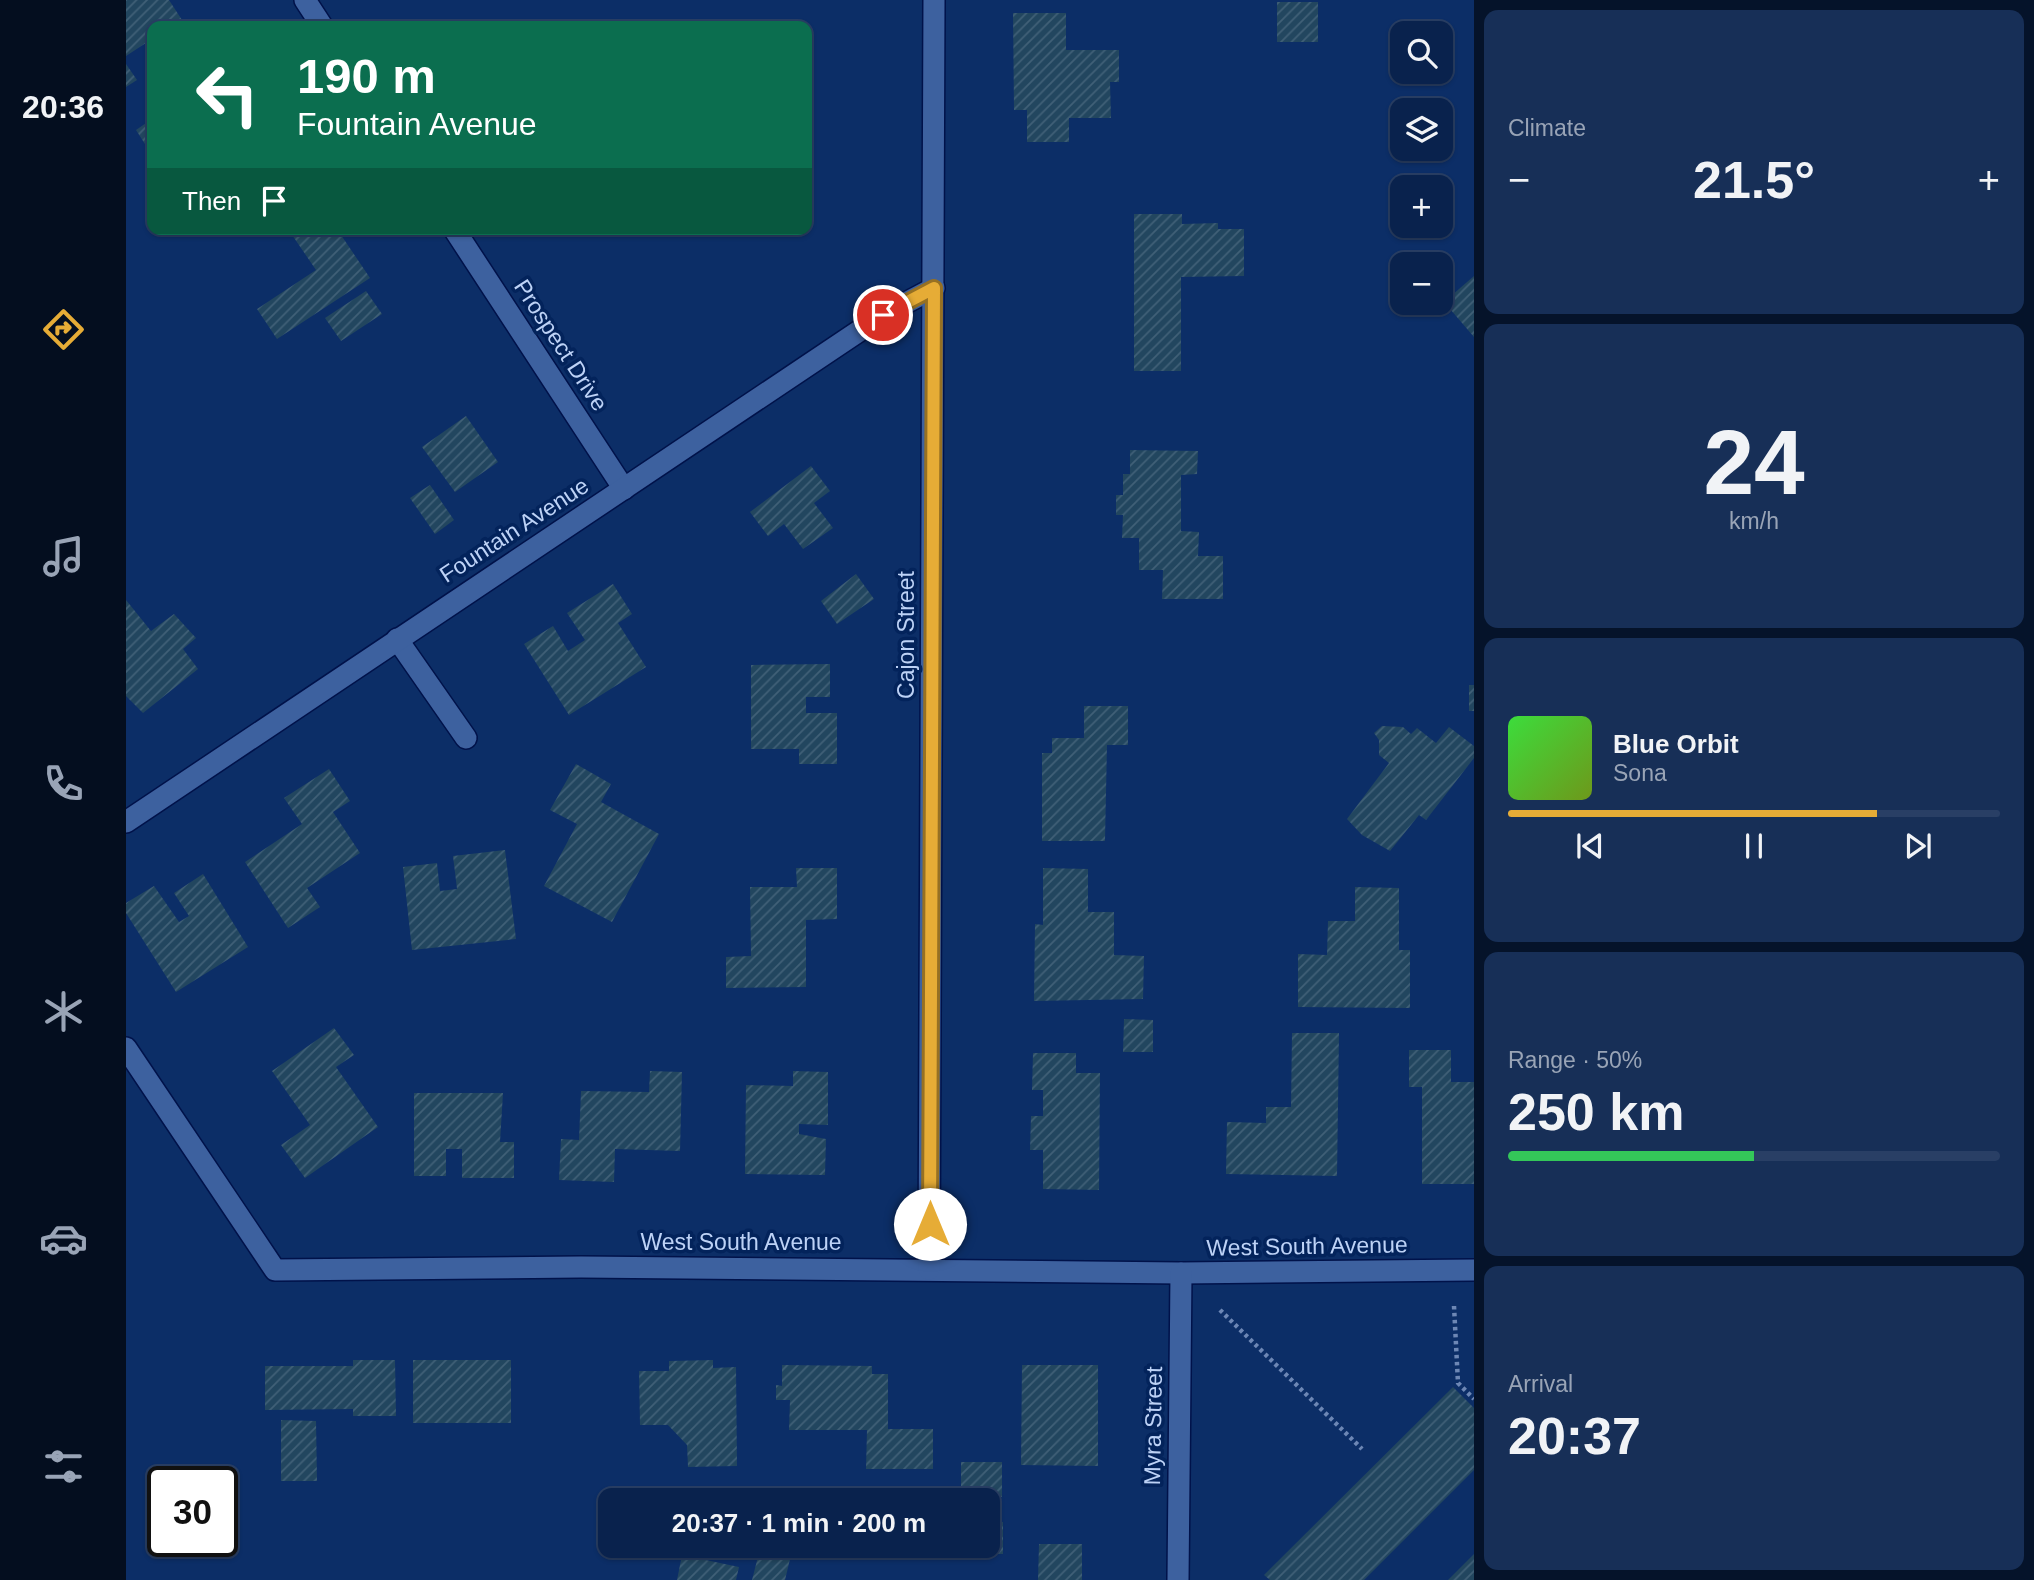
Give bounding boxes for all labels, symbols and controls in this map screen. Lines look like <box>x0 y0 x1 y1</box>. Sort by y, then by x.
map controls <box>1390 21 1453 315</box>
button: search <box>1390 21 1453 84</box>
icon: left <box>182 49 273 140</box>
text: 190 m <box>297 49 436 103</box>
text: 20:36 <box>22 89 104 125</box>
button: layers <box>1390 98 1453 161</box>
text: Fountain Avenue <box>297 106 537 142</box>
text: Climate <box>1508 115 1586 141</box>
text: 21.5° <box>1693 151 1815 209</box>
text: − <box>1508 159 1530 201</box>
text: + <box>1978 159 2000 201</box>
button: + <box>1390 175 1453 238</box>
icon: arrive <box>255 182 293 220</box>
text: Then <box>182 186 241 216</box>
button: − <box>1390 252 1453 315</box>
street label: Prospect Drive <box>509 275 613 415</box>
pin <box>853 285 913 345</box>
icon: arrive <box>864 296 902 334</box>
icon: directions <box>39 305 88 354</box>
text: 24 <box>1703 412 1805 513</box>
street label: Fountain Avenue <box>435 472 593 588</box>
text: km/h <box>1729 508 1779 534</box>
icon: music <box>39 532 88 581</box>
street label: Cajon Street <box>893 570 919 699</box>
text: Blue Orbit <box>1613 729 1739 759</box>
icon: phone <box>39 759 88 808</box>
text: Sona <box>1613 760 1667 786</box>
icon: previous <box>1571 827 1609 865</box>
icon: pause <box>1735 827 1773 865</box>
icon: next <box>1899 827 1937 865</box>
icon: climate <box>39 987 88 1036</box>
text: Range · 50% <box>1508 1047 1642 1073</box>
text: 250 km <box>1508 1083 1684 1141</box>
position arrow <box>893 1187 967 1261</box>
icon: car <box>39 1214 88 1263</box>
street label: West South Avenue <box>640 1229 842 1255</box>
street label: West South Avenue <box>1206 1231 1408 1261</box>
street label: Myra Street <box>1139 1366 1167 1486</box>
text: Arrival <box>1508 1371 1573 1397</box>
text: 20:37 <box>1508 1407 1641 1465</box>
icon: filters <box>39 1442 88 1491</box>
speed limit sign: 30 <box>147 1466 238 1557</box>
text: 20:37 · 1 min · 200 m <box>672 1508 926 1538</box>

